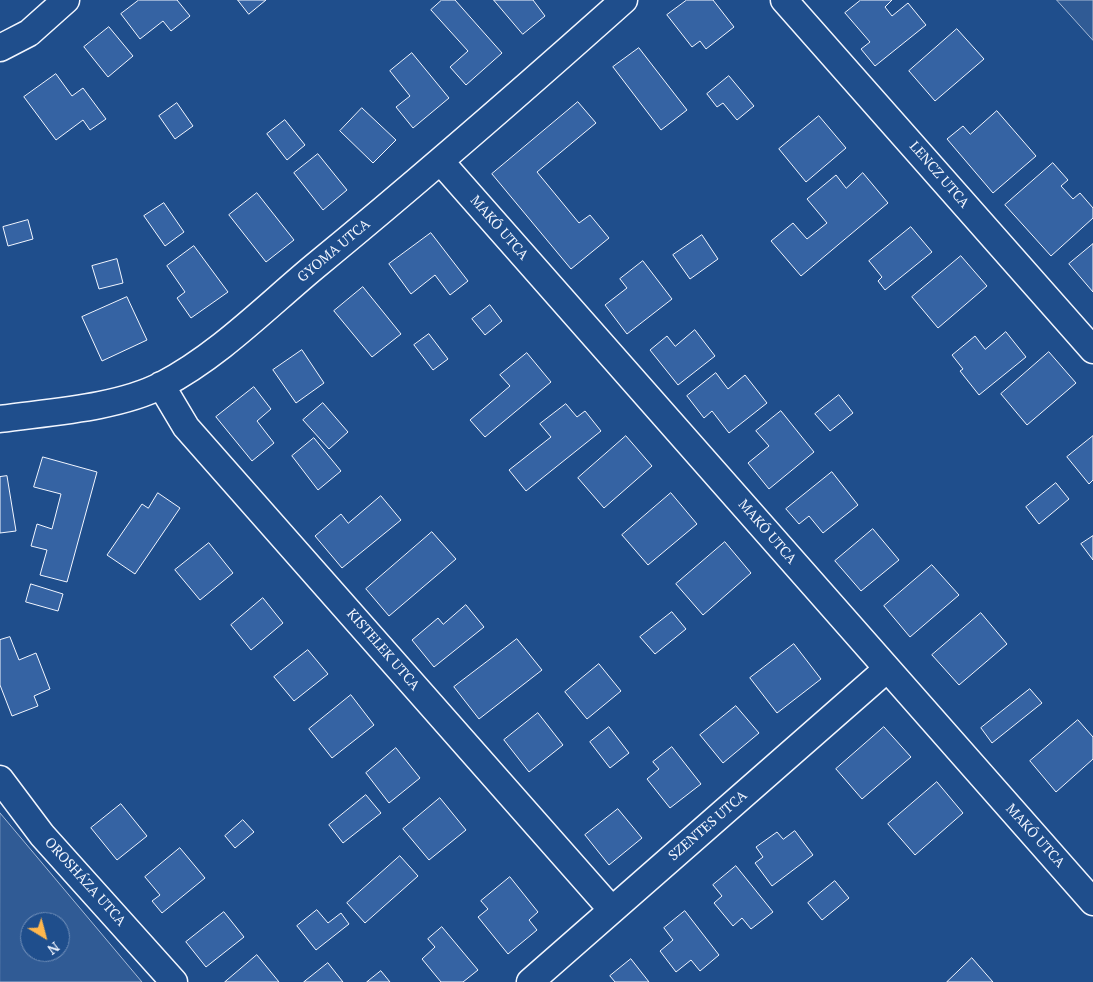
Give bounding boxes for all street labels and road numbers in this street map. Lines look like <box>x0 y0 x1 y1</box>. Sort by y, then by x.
street label: LENCZ UTCA <box>906 138 972 212</box>
street label: MAKÓ UTCA <box>466 192 532 264</box>
street label: GYOMA UTCA <box>294 216 374 286</box>
street label: MAKÓ UTCA <box>734 496 800 568</box>
street label: KISTELEK UTCA <box>343 606 423 694</box>
street label: SZENTES UTCA <box>665 787 751 865</box>
street label: MAKÓ UTCA <box>1002 801 1068 871</box>
street label: OROSHÁZA UTCA <box>41 834 129 930</box>

